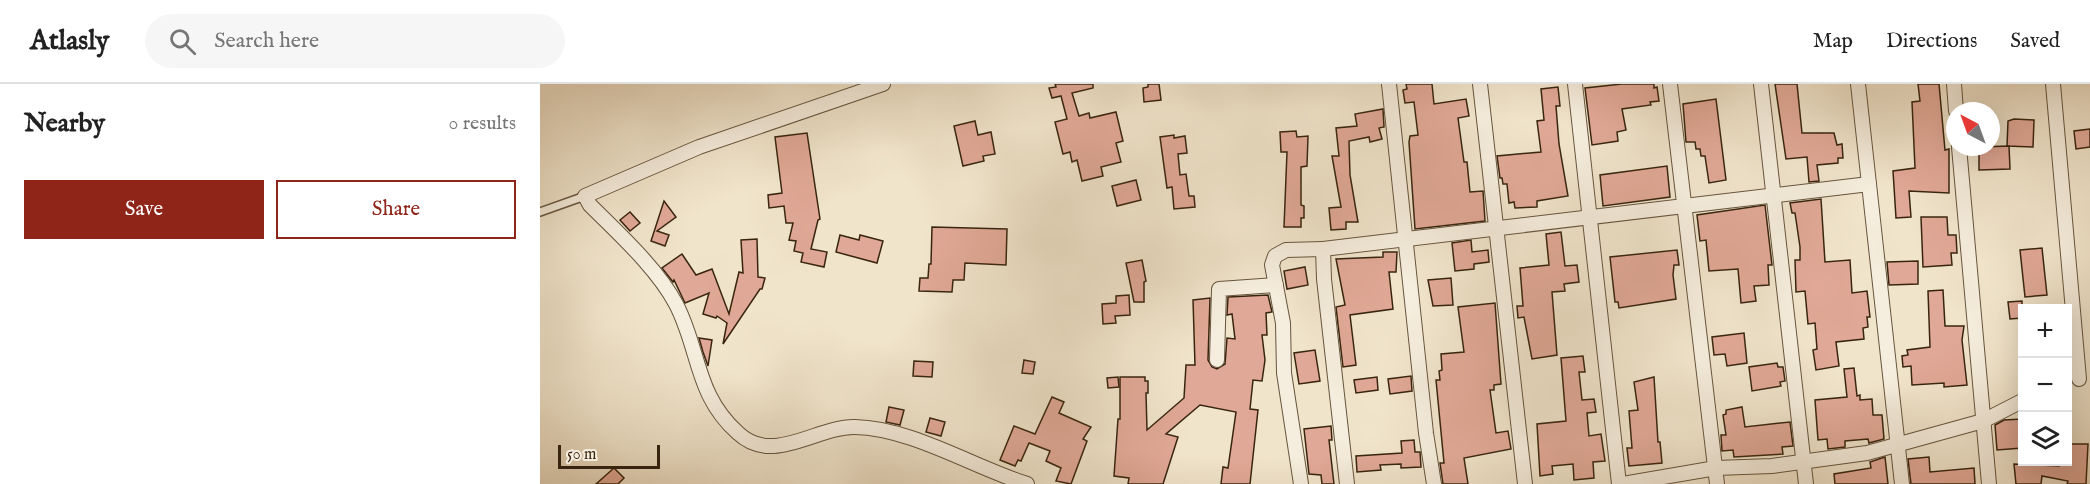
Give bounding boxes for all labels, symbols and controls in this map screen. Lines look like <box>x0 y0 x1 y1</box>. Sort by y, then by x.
search box <box>145 14 565 68</box>
text: Atlasly <box>30 24 109 59</box>
icon: search <box>166 25 199 58</box>
text: Search here <box>214 27 319 55</box>
text: Map <box>1813 28 1853 55</box>
text: Directions <box>1886 28 1977 55</box>
text: Saved <box>2010 28 2060 55</box>
north arrow <box>1946 102 2000 156</box>
text: Nearby <box>24 107 105 140</box>
text: 0 results <box>449 111 516 136</box>
button: Save <box>24 180 264 239</box>
button: Share <box>276 180 516 239</box>
map controls <box>2018 304 2072 466</box>
button: + <box>2018 304 2072 358</box>
button: − <box>2018 358 2072 412</box>
button: layers <box>2018 412 2072 466</box>
scale bar <box>558 442 660 470</box>
text: 50 m <box>567 445 596 465</box>

